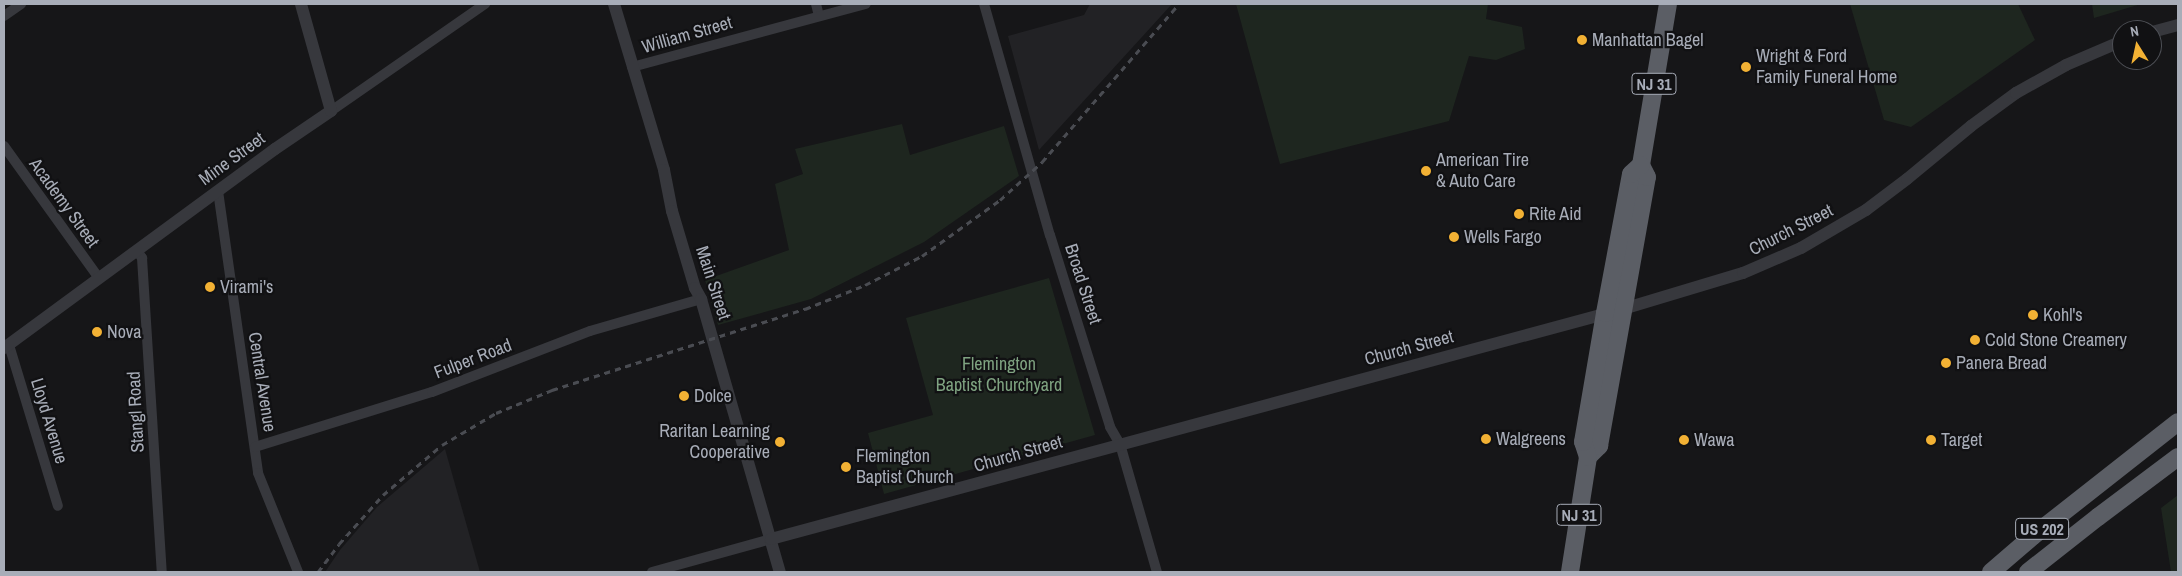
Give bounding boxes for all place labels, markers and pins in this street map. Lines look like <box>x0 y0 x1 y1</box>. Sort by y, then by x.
place label: Manhattan Bagel <box>1592 29 1704 51</box>
marker: Manhattan Bagel <box>1576 34 1588 46</box>
place label: Wright & Ford Family Funeral Home <box>1756 46 1897 88</box>
marker: Wright & Ford Family Funeral Home <box>1740 61 1752 73</box>
place label: American Tire & Auto Care <box>1436 150 1529 192</box>
marker: American Tire & Auto Care <box>1420 165 1432 177</box>
place label: Rite Aid <box>1529 203 1582 225</box>
marker: Rite Aid <box>1513 208 1525 220</box>
place label: Wells Fargo <box>1464 226 1542 248</box>
marker: Wells Fargo <box>1448 231 1460 243</box>
place label: Virami's <box>220 276 273 298</box>
marker: Virami's <box>204 281 216 293</box>
place label: Kohl's <box>2043 304 2083 326</box>
marker: Kohl's <box>2027 309 2039 321</box>
place label: Nova <box>107 321 141 343</box>
marker: Nova <box>91 326 103 338</box>
place label: Cold Stone Creamery <box>1985 329 2127 351</box>
marker: Cold Stone Creamery <box>1969 334 1981 346</box>
place label: Panera Bread <box>1956 352 2047 374</box>
marker: Panera Bread <box>1940 357 1952 369</box>
place label: Dolce <box>694 385 732 407</box>
marker: Dolce <box>678 390 690 402</box>
place label: Raritan Learning Cooperative <box>659 421 770 464</box>
place label: Walgreens <box>1496 428 1566 450</box>
place label: Wawa <box>1694 429 1734 451</box>
place label: Target <box>1941 429 1982 451</box>
marker: Walgreens <box>1480 433 1492 445</box>
marker: Wawa <box>1678 434 1690 446</box>
marker: Target <box>1925 434 1937 446</box>
marker: Raritan Learning Cooperative <box>774 436 786 448</box>
place label: Flemington Baptist Church <box>856 446 954 488</box>
marker: Flemington Baptist Church <box>840 461 852 473</box>

